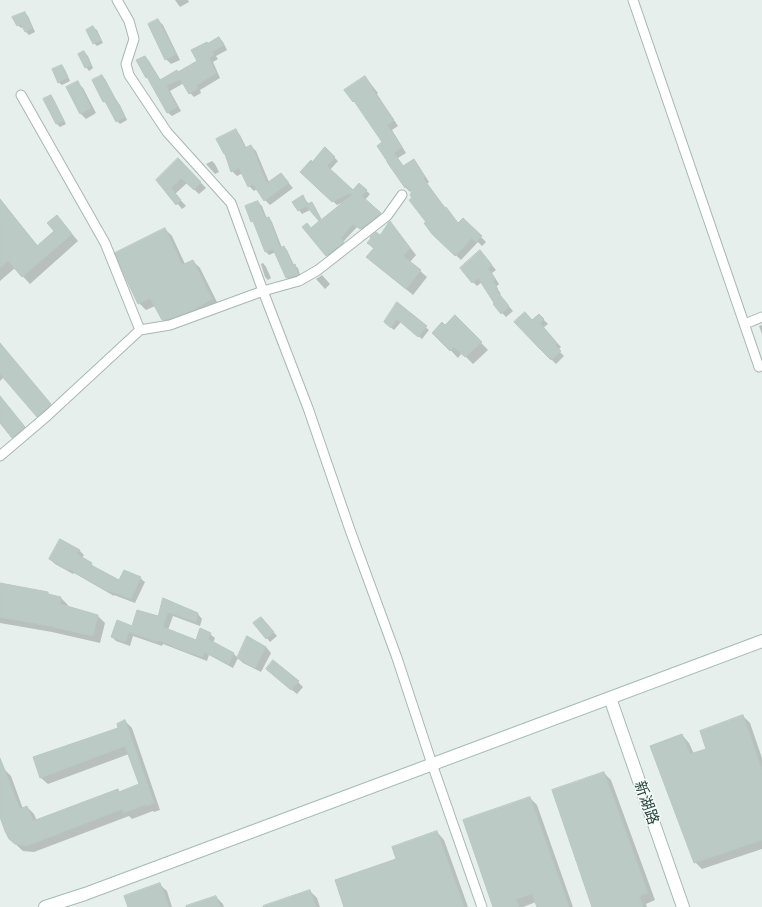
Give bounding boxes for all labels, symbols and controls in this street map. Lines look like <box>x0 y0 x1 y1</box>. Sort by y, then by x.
street label: 新湖路 <box>630 779 662 827</box>

